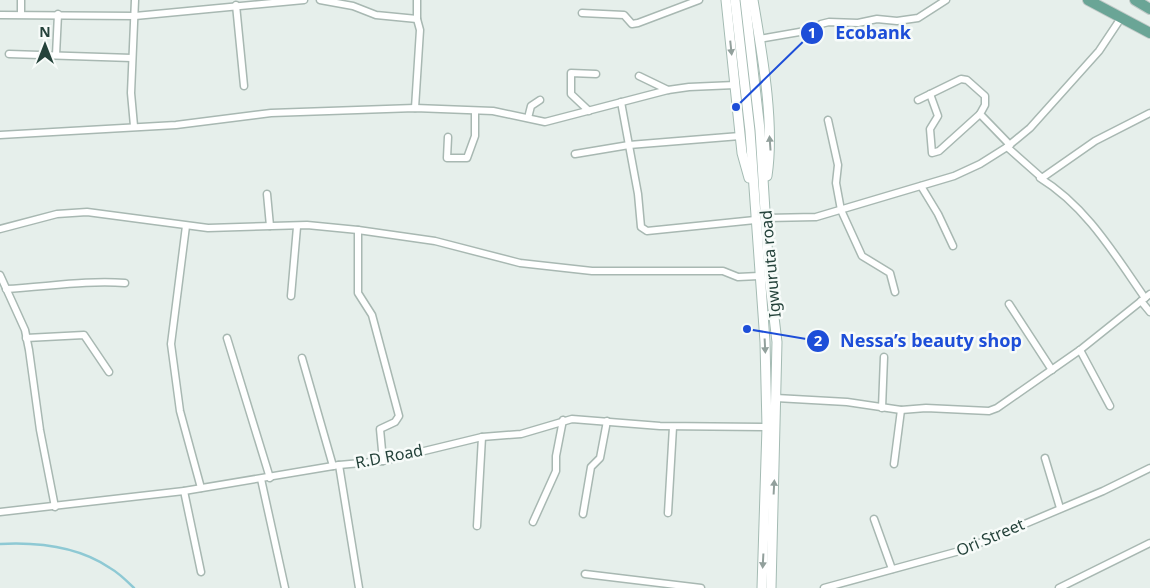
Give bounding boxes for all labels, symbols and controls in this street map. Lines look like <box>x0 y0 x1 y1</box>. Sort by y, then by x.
callout: Ecobank <box>800 16 921 49</box>
north arrow <box>20 20 70 70</box>
text: Ecobank <box>835 20 912 44</box>
text: N <box>39 22 51 41</box>
text: 1 <box>808 22 816 42</box>
one-way arrow <box>727 41 735 57</box>
one-way arrow <box>765 135 773 151</box>
street label: Igwuruta road <box>754 209 786 319</box>
callout: Nessa’s beauty shop <box>805 324 1032 357</box>
text: Nessa’s beauty shop <box>840 328 1022 352</box>
text: 2 <box>814 330 823 350</box>
one-way arrow <box>761 338 769 354</box>
street label: R.D Road <box>353 439 425 473</box>
one-way arrow <box>771 479 779 495</box>
street label: Ori Street <box>953 513 1028 561</box>
one-way arrow <box>759 553 767 569</box>

